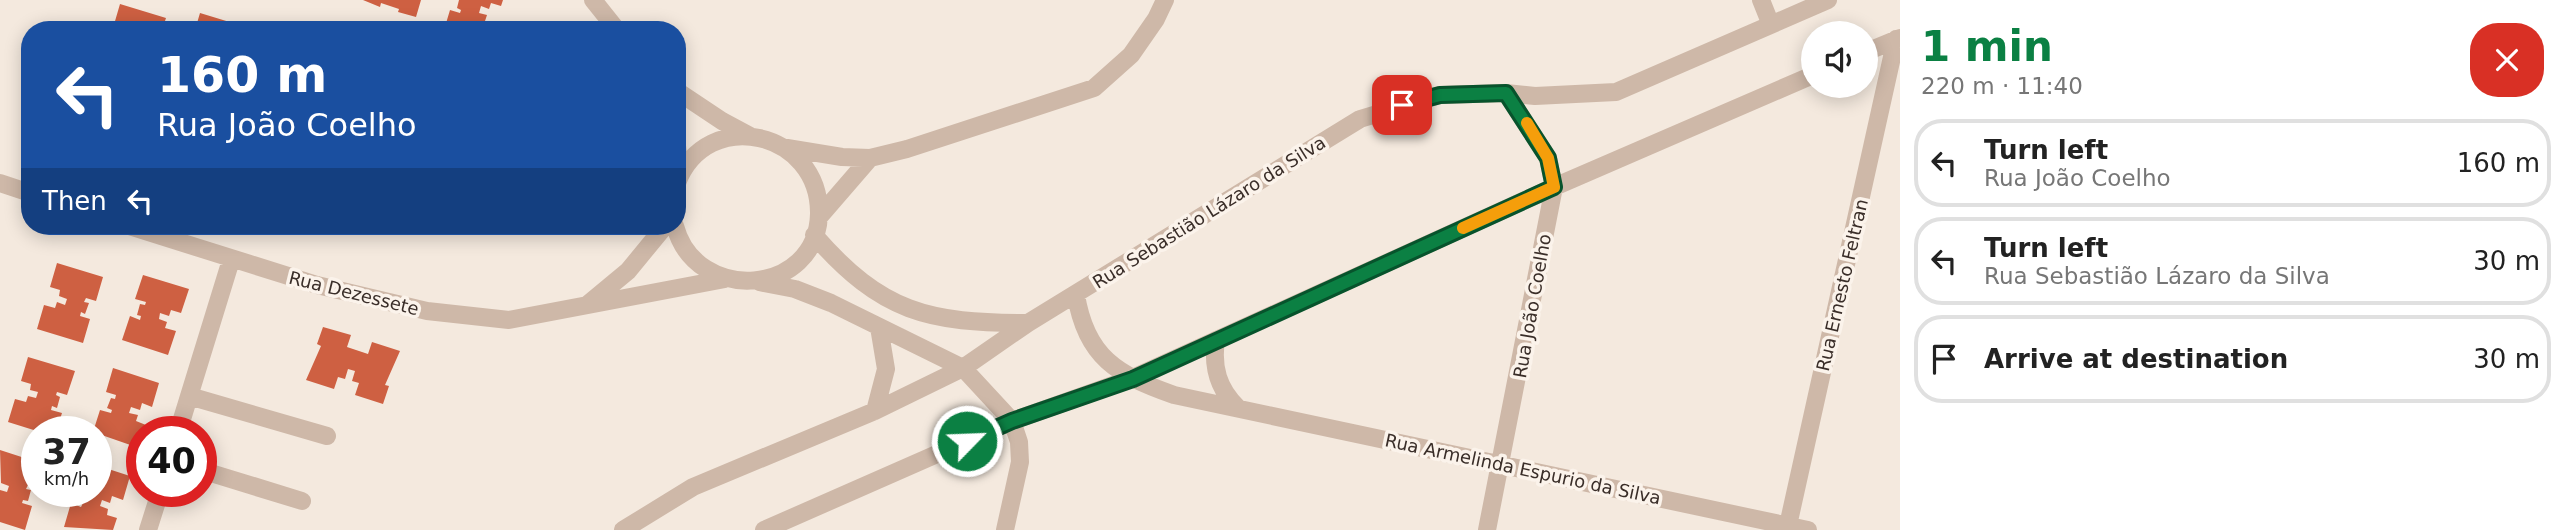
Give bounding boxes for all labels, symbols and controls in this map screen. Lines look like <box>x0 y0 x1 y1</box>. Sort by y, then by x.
map controls <box>1801 21 1878 98</box>
button: sound <box>1801 21 1878 98</box>
text: 1 min <box>1921 22 2053 71</box>
button: close <box>2470 23 2544 97</box>
text: 160 m <box>157 47 327 104</box>
icon: left <box>42 49 133 140</box>
text: 220 m · 11:40 <box>1921 73 2083 99</box>
pin <box>1372 75 1432 135</box>
icon: arrive <box>1383 86 1421 124</box>
text: Rua João Coelho <box>157 106 417 144</box>
street label: Rua Sebastião Lázaro da Silva <box>1089 131 1329 293</box>
text: Turn left <box>1984 135 2108 165</box>
icon: left <box>1925 144 1963 182</box>
text: 160 m <box>2457 148 2540 178</box>
text: Rua João Coelho <box>1984 165 2171 191</box>
icon: left <box>121 182 159 220</box>
text: Then <box>42 186 107 216</box>
street label: Rua Ernesto Feltran <box>1812 197 1872 373</box>
street label: Rua João Coelho <box>1509 232 1555 380</box>
text: Turn left <box>1984 233 2108 263</box>
icon: left <box>1925 242 1963 280</box>
text: 30 m <box>2473 246 2540 276</box>
text: Rua Sebastião Lázaro da Silva <box>1984 263 2330 289</box>
street label: Rua Dezessete <box>287 267 421 319</box>
icon: arrive <box>1925 340 1963 378</box>
text: Arrive at destination <box>1984 344 2288 374</box>
text: 30 m <box>2473 344 2540 374</box>
position arrow <box>930 404 1004 478</box>
speed limit sign: 40 <box>126 416 217 507</box>
street label: Rua Armelinda Espurio da Silva <box>1383 429 1663 509</box>
text: 37 <box>42 432 91 472</box>
text: km/h <box>44 468 89 489</box>

